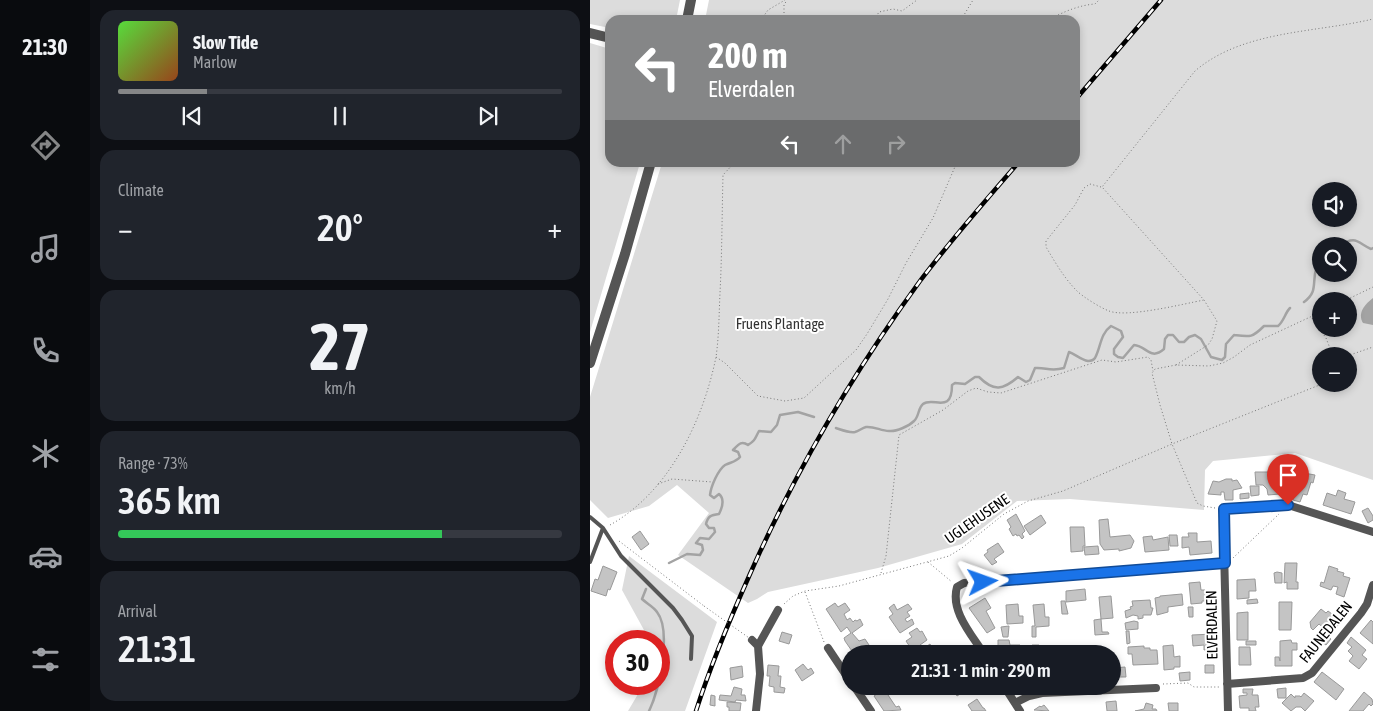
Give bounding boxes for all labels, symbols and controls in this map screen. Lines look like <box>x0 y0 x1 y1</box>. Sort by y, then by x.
text: Slow Tide <box>193 31 258 53</box>
text: 21:30 <box>22 34 68 60</box>
icon: left <box>625 35 690 100</box>
text: 200 m <box>708 35 787 75</box>
text: Marlow <box>193 53 237 71</box>
text: Elverdalen <box>708 76 795 102</box>
icon: previous <box>178 102 206 130</box>
icon: pause <box>326 102 354 130</box>
icon: next <box>474 102 502 130</box>
icon: directions <box>28 128 63 163</box>
icon: left <box>776 130 804 158</box>
icon: ahead <box>829 130 857 158</box>
icon: right <box>882 130 910 158</box>
text: Climate <box>118 181 164 199</box>
map controls <box>1312 182 1357 392</box>
button: sound <box>1312 182 1357 227</box>
text: 20° <box>317 206 363 249</box>
text: − <box>118 212 133 244</box>
text: + <box>547 212 562 244</box>
icon: music <box>28 231 63 266</box>
button: search <box>1312 237 1357 282</box>
button: + <box>1312 292 1357 337</box>
text: 27 <box>309 309 371 384</box>
park label: Fruens Plantage <box>736 315 825 332</box>
icon: phone <box>28 333 63 368</box>
button: − <box>1312 347 1357 392</box>
text: km/h <box>324 379 356 397</box>
icon: climate <box>28 436 63 471</box>
text: Range · 73% <box>118 454 188 472</box>
pin <box>1267 454 1309 505</box>
icon: arrive <box>1274 461 1302 489</box>
text: 365 km <box>118 479 221 522</box>
street label: UGLEHUSENE <box>941 490 1013 547</box>
icon: car <box>28 539 63 574</box>
position arrow <box>956 555 1008 607</box>
street label: ELVERDALEN <box>1202 590 1221 660</box>
street label: FAUNEDALEN <box>1296 598 1355 666</box>
text: Arrival <box>118 602 157 620</box>
text: 21:31 <box>118 627 196 670</box>
speed limit sign: 30 <box>605 630 670 695</box>
icon: filters <box>28 642 63 677</box>
text: 21:31 · 1 min · 290 m <box>911 659 1051 681</box>

